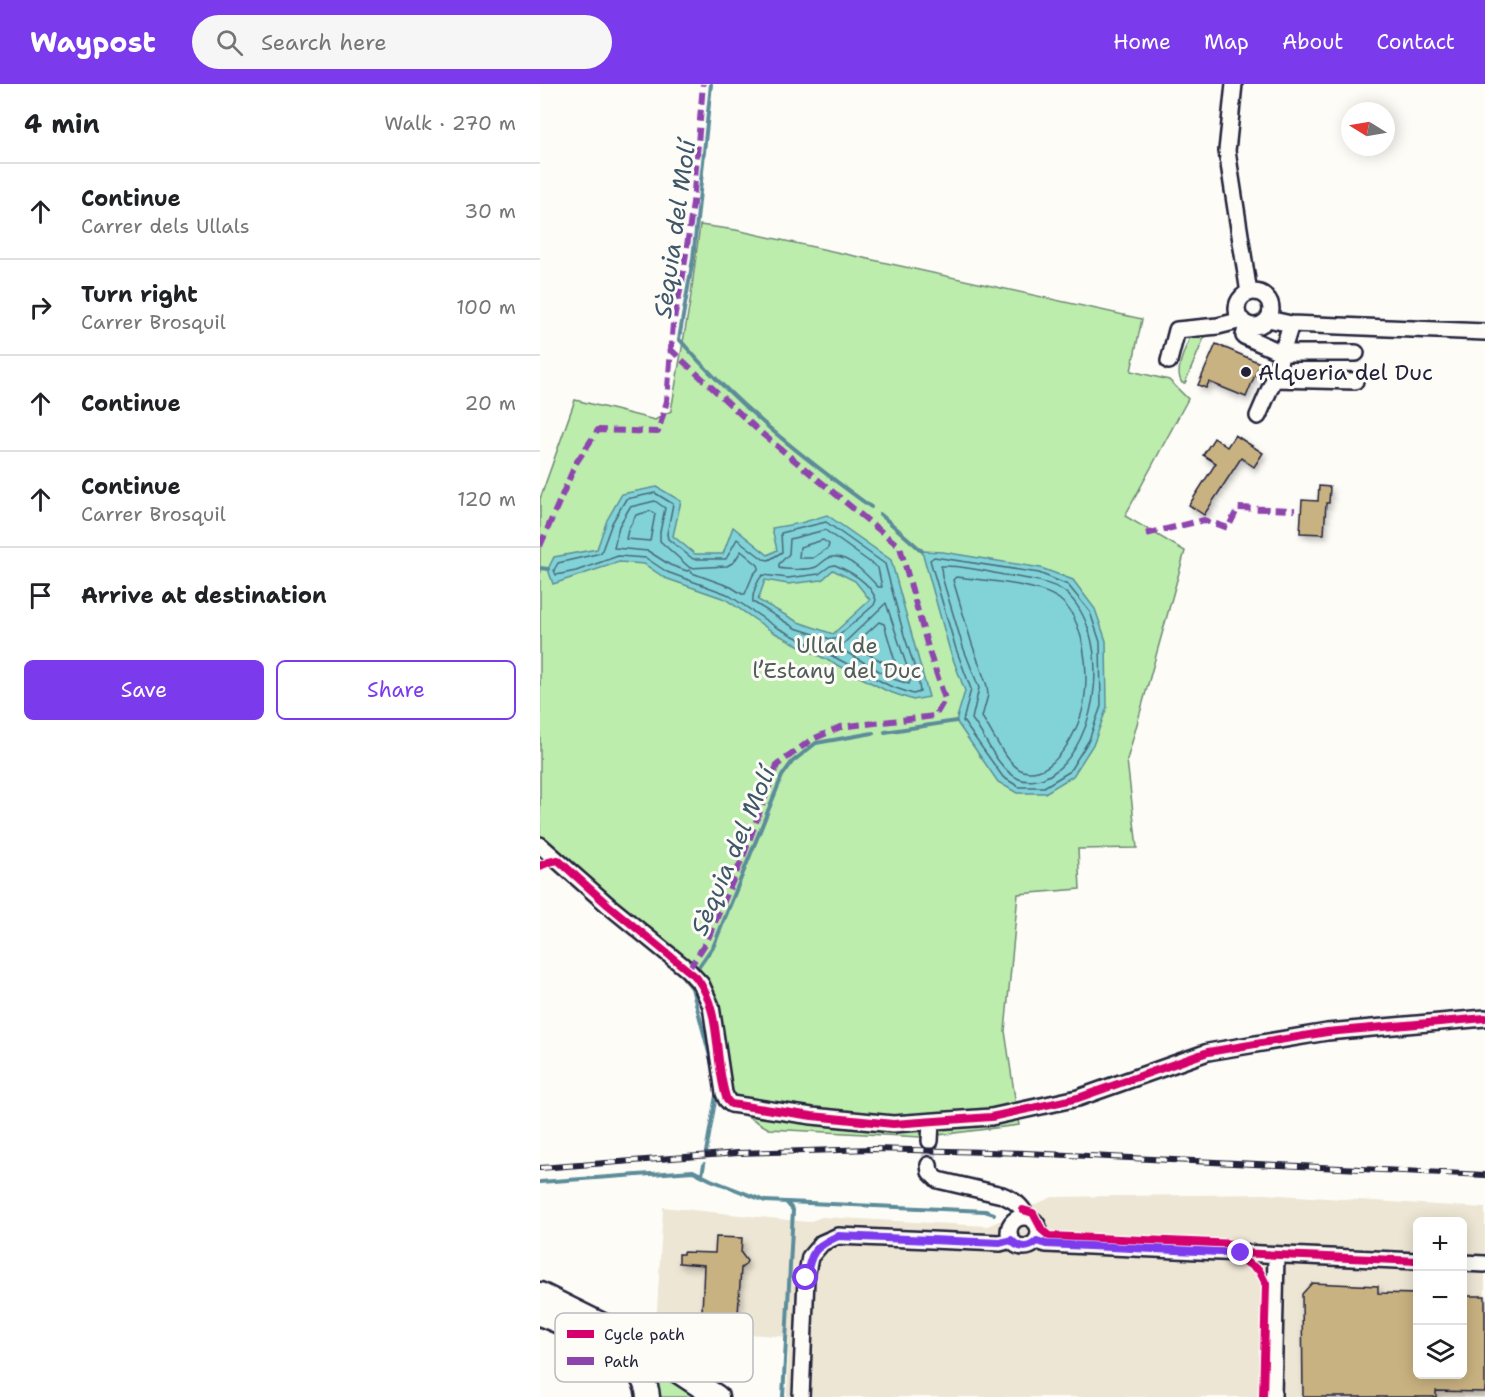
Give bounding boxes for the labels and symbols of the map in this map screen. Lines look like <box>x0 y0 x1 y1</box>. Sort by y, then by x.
north arrow <box>1341 102 1395 156</box>
water label: Sèquia del Molí <box>647 135 704 320</box>
place label: Alqueria del Duc <box>1258 358 1433 387</box>
marker: Alqueria del Duc <box>1239 365 1253 379</box>
park label: Ullal de l’Estany del Duc <box>752 631 922 685</box>
water label: Sèquia del Molí <box>683 760 784 940</box>
route end <box>1227 1239 1253 1265</box>
route start <box>792 1264 818 1290</box>
legend <box>555 1313 753 1382</box>
text: Cycle path <box>604 1324 685 1345</box>
text: Path <box>604 1351 639 1372</box>

